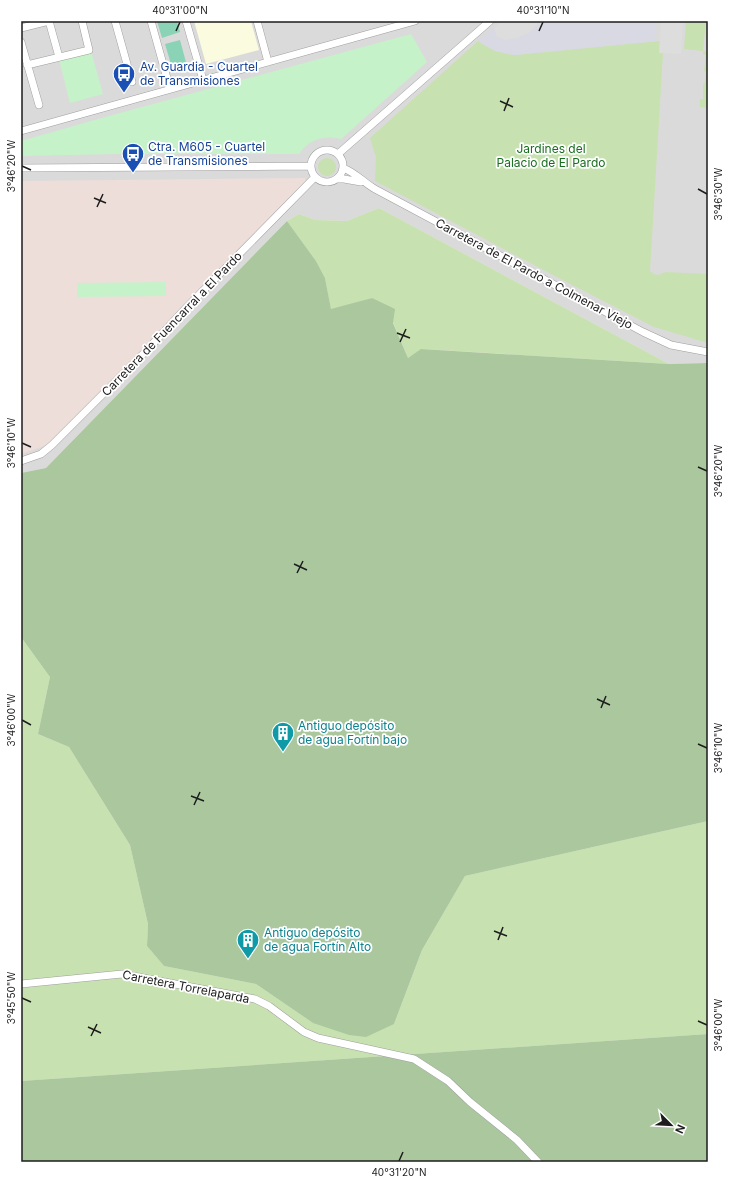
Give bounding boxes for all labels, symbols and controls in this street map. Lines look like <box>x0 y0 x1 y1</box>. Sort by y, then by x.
text: 40°31'00"N <box>152 4 208 16</box>
text: 40°31'10"N <box>516 4 570 16</box>
place label: Av. Guardia - Cuartel de Transmisiones <box>140 59 258 88</box>
bus stop icon: Av. Guardia - Cuartel de Transmisiones <box>111 61 137 94</box>
place label: Ctra. M605 - Cuartel de Transmisiones <box>148 139 265 168</box>
text: 3°46'20"W <box>5 140 17 192</box>
bus stop icon: Ctra. M605 - Cuartel de Transmisiones <box>120 141 146 174</box>
park label: Jardines del Palacio de El Pardo <box>497 141 605 170</box>
text: 3°46'30"W <box>712 167 724 220</box>
street label: Carretera de El Pardo a Colmenar Viejo <box>433 215 635 332</box>
street label: Carretera de Fuencarral a El Pardo <box>98 248 245 399</box>
text: 3°46'10"W <box>5 418 17 468</box>
text: 3°46'20"W <box>712 445 724 497</box>
text: 3°46'00"W <box>5 693 17 746</box>
place label: Antiguo depósito de agua Fortín bajo <box>298 718 407 747</box>
building icon: Antiguo depósito de agua Fortín bajo <box>270 720 296 753</box>
text: 3°46'10"W <box>712 723 724 773</box>
place label: Antiguo depósito de agua Fortín Alto <box>264 925 371 954</box>
building icon: Antiguo depósito de agua Fortín Alto <box>235 927 261 960</box>
street label: Carretera Torrelaparda <box>121 967 251 1006</box>
text: 3°45'50"W <box>5 972 17 1024</box>
text: 3°46'00"W <box>712 998 724 1051</box>
north arrow <box>651 1105 691 1145</box>
text: N <box>672 1122 688 1136</box>
text: 40°31'20"N <box>371 1166 427 1178</box>

